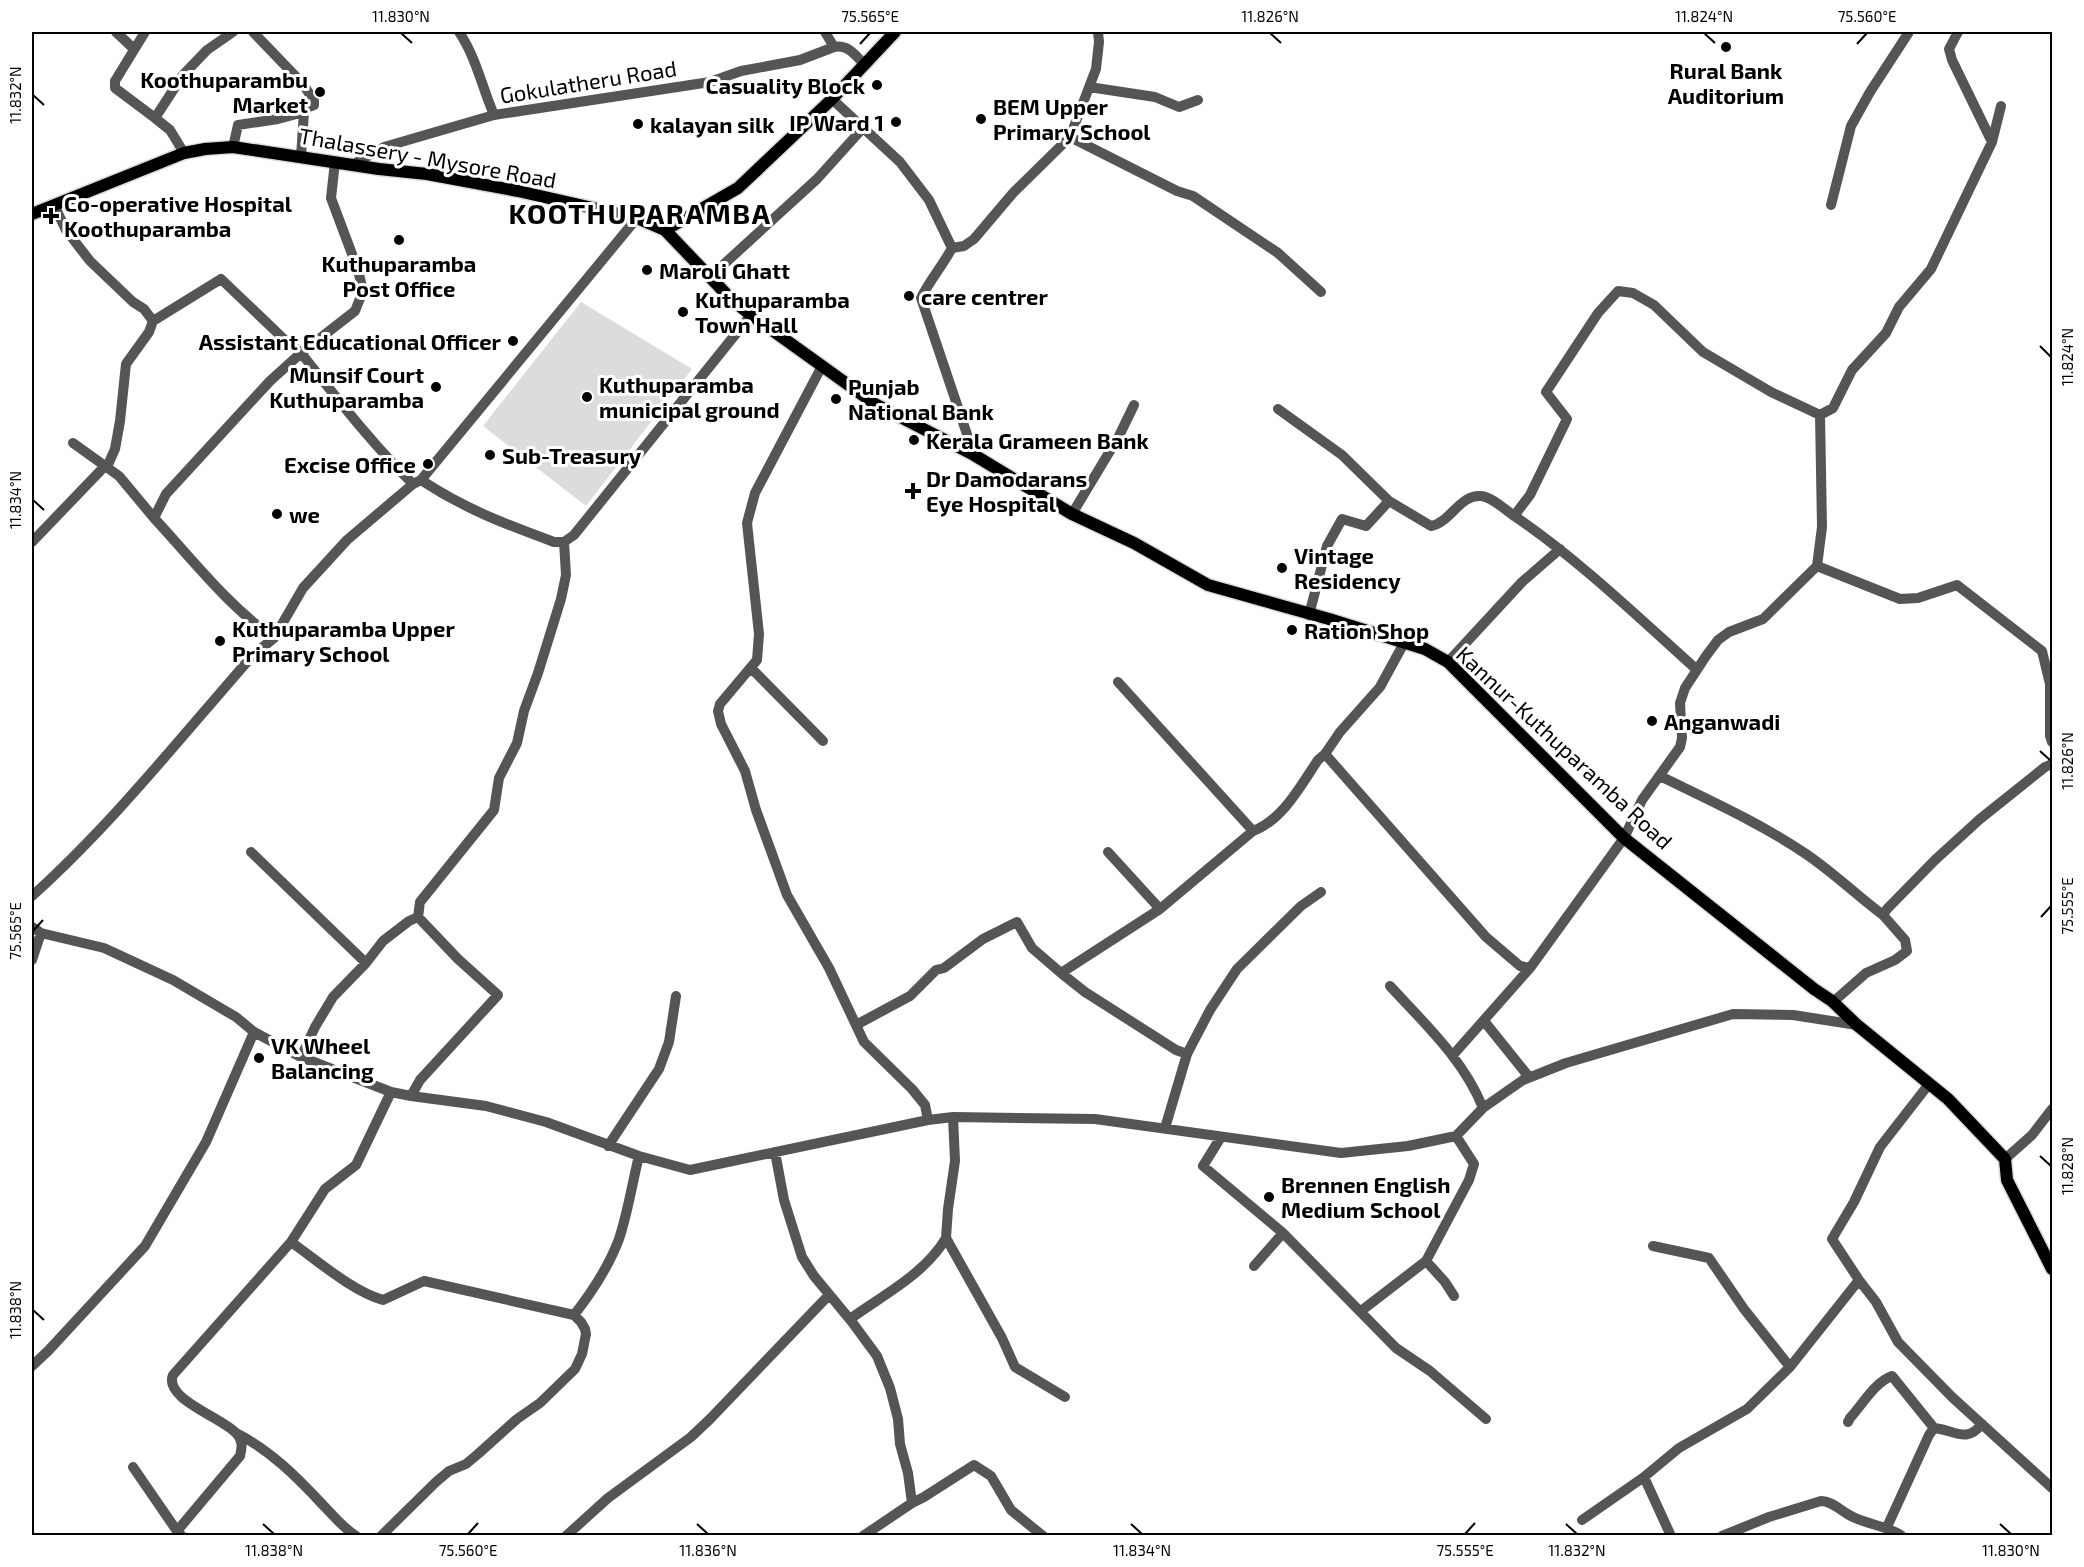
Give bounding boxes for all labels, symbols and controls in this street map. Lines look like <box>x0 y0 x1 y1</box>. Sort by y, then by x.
text: 11.830°N <box>372 7 430 25</box>
text: 75.565°E <box>841 7 899 25</box>
text: 11.826°N <box>1241 7 1299 25</box>
text: 11.824°N <box>1675 7 1733 25</box>
text: 75.560°E <box>1838 7 1896 25</box>
marker: Rural Bank Auditorium <box>1719 40 1733 54</box>
street label: Gokulatheru Road <box>498 54 678 108</box>
place label: Rural Bank Auditorium <box>1668 57 1784 108</box>
text: 11.832°N <box>6 66 24 124</box>
place label: Koothuparambu Market <box>140 66 308 117</box>
place label: Casuality Block <box>705 72 866 99</box>
marker: Casuality Block <box>870 78 884 92</box>
marker: Koothuparambu Market <box>313 85 327 99</box>
place label: BEM Upper Primary School <box>993 93 1151 145</box>
place label: IP Ward 1 <box>789 109 884 135</box>
place label: kalayan silk <box>650 111 775 138</box>
marker: BEM Upper Primary School <box>974 112 988 126</box>
marker: IP Ward 1 <box>889 115 903 129</box>
marker: kalayan silk <box>631 117 645 131</box>
street label: Thalassery - Mysore Road <box>297 122 559 192</box>
place label: Co-operative Hospital Koothuparamba <box>64 190 293 241</box>
district label: KOOTHUPARAMBA <box>508 196 772 230</box>
marker: Co-operative Hospital Koothuparamba <box>42 207 60 225</box>
marker: Kuthuparamba Post Office <box>392 233 406 247</box>
place label: Kuthuparamba Post Office <box>322 250 476 301</box>
place label: Maroli Ghatt <box>659 257 790 283</box>
marker: Maroli Ghatt <box>640 263 654 277</box>
place label: care centrer <box>921 283 1048 309</box>
place label: Kuthuparamba Town Hall <box>695 286 850 337</box>
marker: care centrer <box>902 289 916 303</box>
marker: Kuthuparamba Town Hall <box>676 305 690 319</box>
place label: Assistant Educational Officer <box>199 328 502 354</box>
text: 11.824°N <box>2058 328 2076 386</box>
marker: Assistant Educational Officer <box>506 334 520 348</box>
place label: Munsif Court Kuthuparamba <box>269 361 424 412</box>
place label: Kuthuparamba municipal ground <box>599 371 780 422</box>
place label: Punjab National Bank <box>848 373 995 424</box>
marker: Munsif Court Kuthuparamba <box>429 380 443 394</box>
marker: Kuthuparamba municipal ground <box>580 390 594 404</box>
marker: Punjab National Bank <box>829 392 843 406</box>
place label: Kerala Grameen Bank <box>926 427 1149 453</box>
marker: Kerala Grameen Bank <box>907 433 921 447</box>
place label: Sub-Treasury <box>502 442 642 469</box>
marker: Sub-Treasury <box>483 448 497 462</box>
place label: Excise Office <box>284 451 416 477</box>
marker: Excise Office <box>421 457 435 471</box>
place label: Dr Damodarans Eye Hospital <box>926 465 1087 517</box>
text: 11.834°N <box>6 471 24 529</box>
marker: Dr Damodarans Eye Hospital <box>904 482 922 500</box>
place label: we <box>289 501 320 527</box>
marker: we <box>270 507 284 521</box>
place label: Vintage Residency <box>1294 542 1401 594</box>
marker: Vintage Residency <box>1275 561 1289 575</box>
place label: Kuthuparamba Upper Primary School <box>232 615 455 667</box>
place label: Ration Shop <box>1304 617 1429 643</box>
marker: Ration Shop <box>1285 623 1299 637</box>
marker: Kuthuparamba Upper Primary School <box>213 634 227 648</box>
street label: Kannur-Kuthuparamba Road <box>1452 640 1678 854</box>
place label: Anganwadi <box>1664 708 1780 734</box>
marker: Anganwadi <box>1645 714 1659 728</box>
text: 11.826°N <box>2058 732 2076 790</box>
text: 75.555°E <box>2058 877 2076 935</box>
text: 75.565°E <box>6 902 24 960</box>
place label: VK Wheel Balancing <box>271 1032 374 1083</box>
marker: VK Wheel Balancing <box>252 1051 266 1065</box>
text: 11.828°N <box>2058 1137 2076 1195</box>
place label: Brennen English Medium School <box>1281 1171 1450 1222</box>
marker: Brennen English Medium School <box>1262 1190 1276 1204</box>
text: 11.838°N <box>6 1281 24 1339</box>
text: 11.838°N <box>245 1541 303 1559</box>
text: 75.560°E <box>439 1541 497 1559</box>
text: 11.836°N <box>679 1541 737 1559</box>
text: 11.834°N <box>1113 1541 1171 1559</box>
text: 75.555°E <box>1436 1541 1494 1559</box>
text: 11.832°N <box>1548 1541 1606 1559</box>
text: 11.830°N <box>1982 1541 2040 1559</box>

